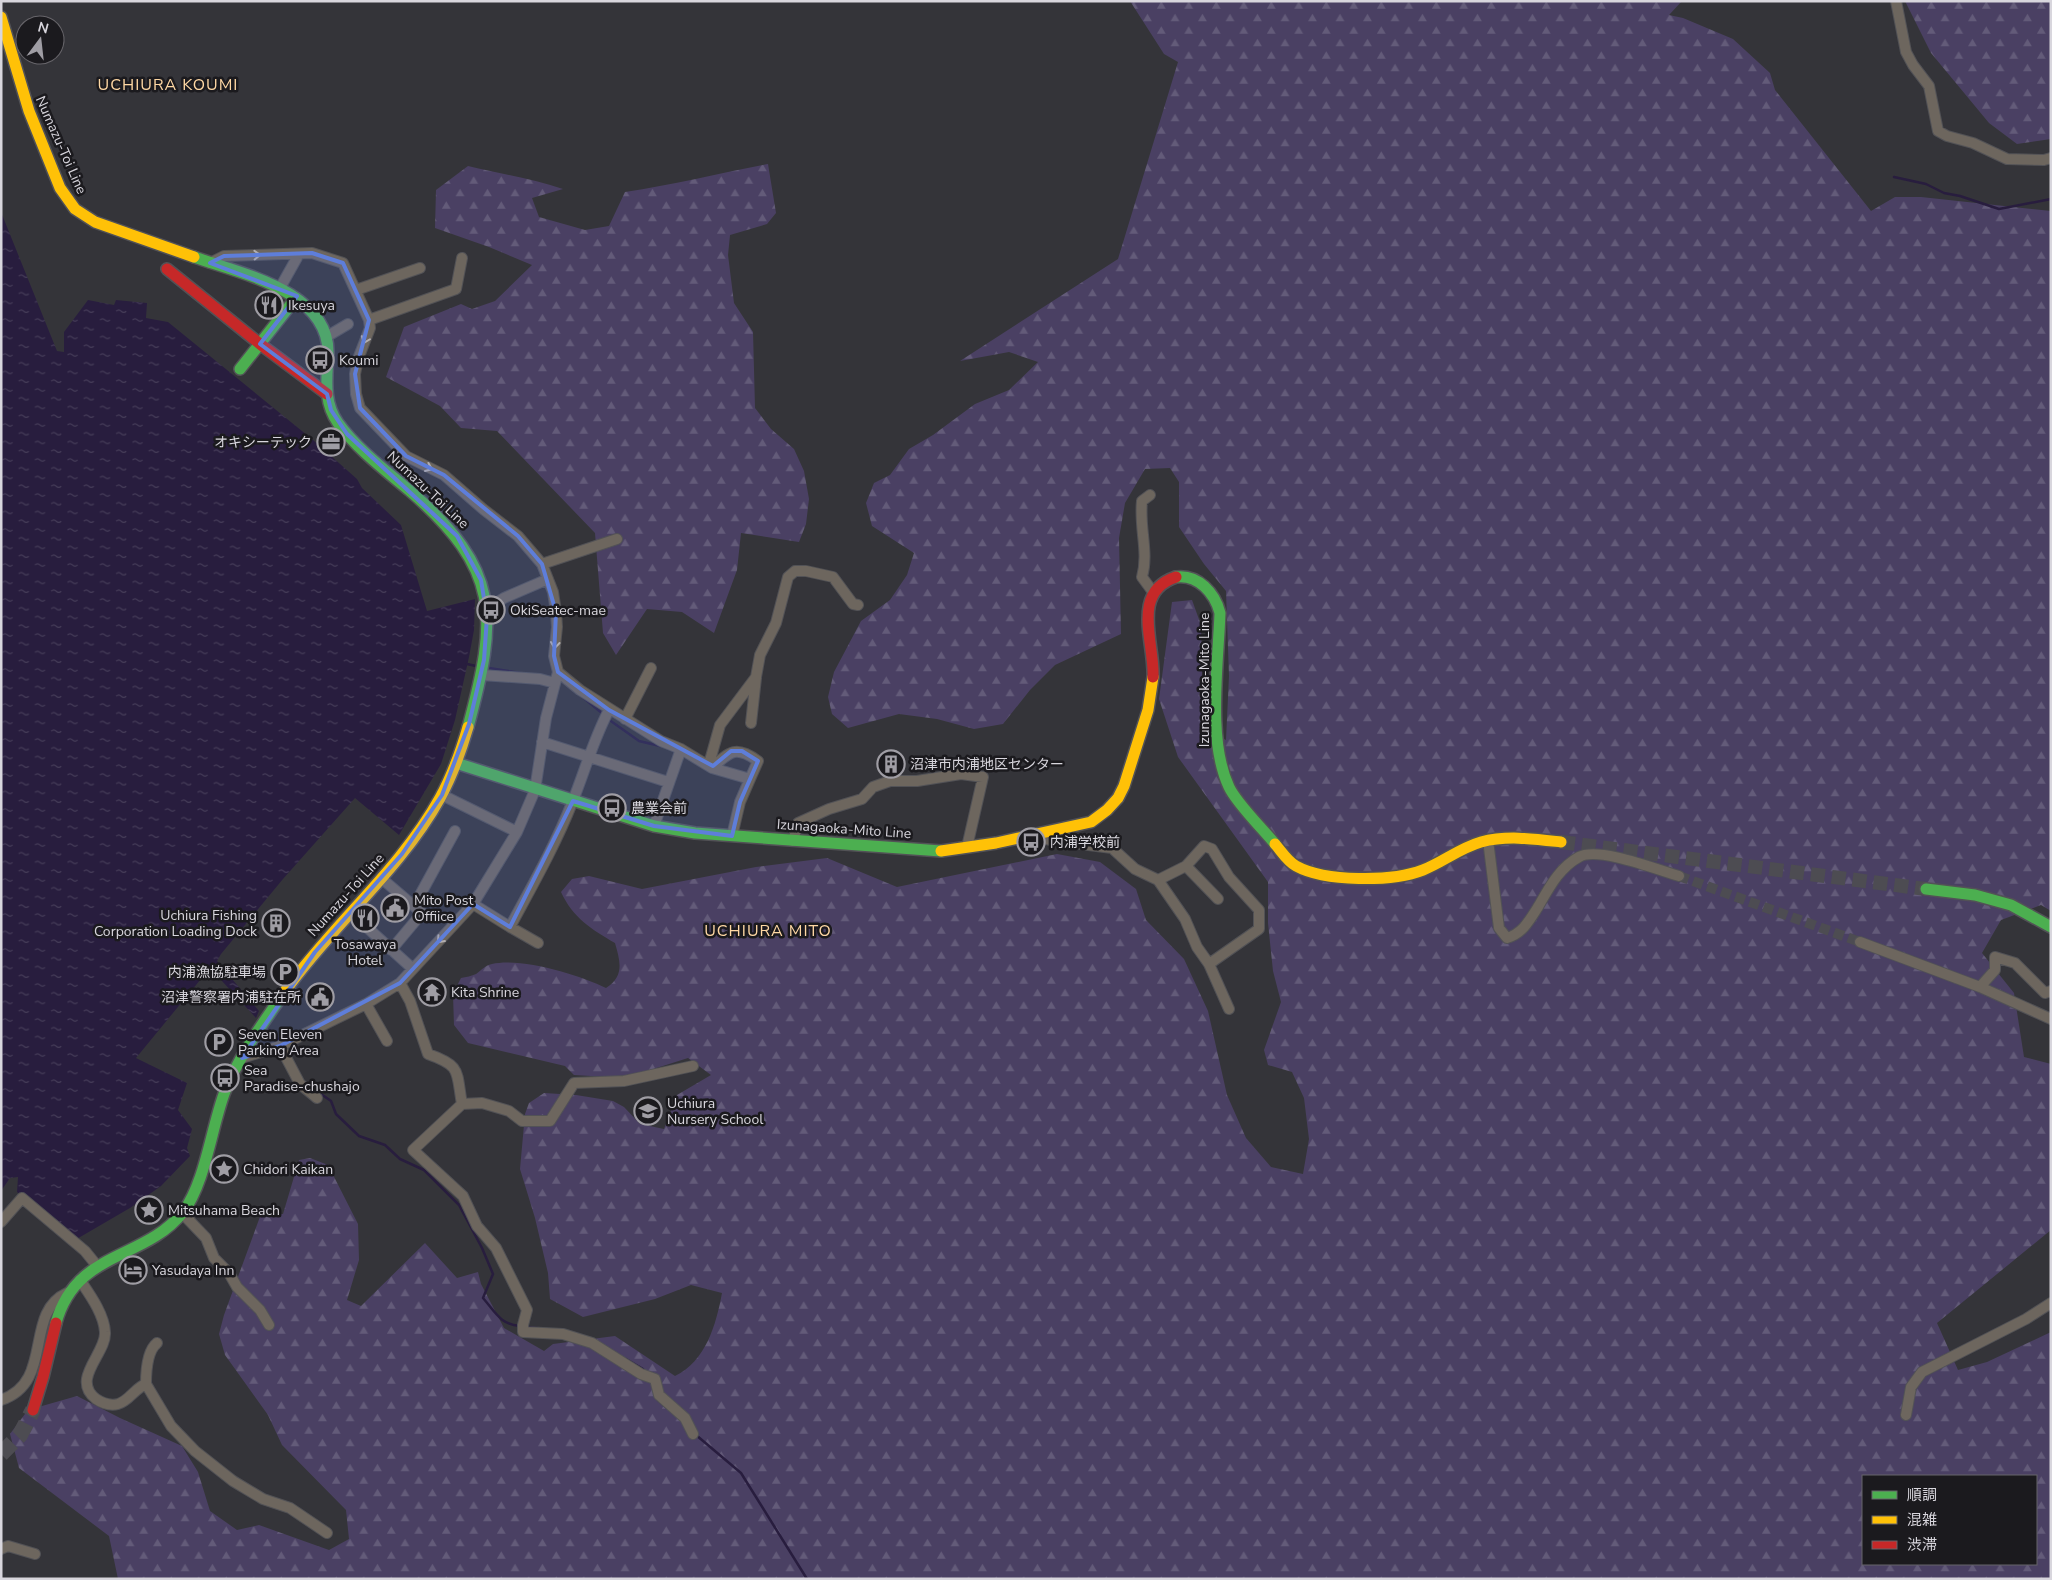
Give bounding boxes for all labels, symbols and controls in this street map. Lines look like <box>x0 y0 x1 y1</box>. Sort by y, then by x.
north arrow <box>15 15 65 65</box>
text: N <box>36 17 51 38</box>
district label: UCHIURA KOUMI <box>98 74 238 96</box>
street label: Numazu-Toi Line <box>31 93 91 197</box>
one-way arrow <box>253 250 261 260</box>
restaurant icon: Ikesuya <box>254 290 284 320</box>
place label: Ikesuya <box>288 296 335 315</box>
one-way arrow <box>361 335 372 344</box>
bus stop icon: Koumi <box>305 345 335 375</box>
place label: Koumi <box>339 351 378 370</box>
office icon: オキシーテック <box>316 427 346 457</box>
place label: オキシーテック <box>214 433 312 452</box>
street label: Numazu-Toi Line <box>383 447 473 533</box>
one-way arrow <box>424 462 433 473</box>
bus stop icon: OkiSeatec-mae <box>476 595 506 625</box>
place label: OkiSeatec-mae <box>510 601 606 620</box>
street label: Izunagaoka-Mito Line <box>1195 613 1214 747</box>
one-way arrow <box>550 641 561 649</box>
building icon: 沼津市内浦地区センター <box>876 749 906 779</box>
place label: 沼津市内浦地区センター <box>910 755 1064 774</box>
bus stop icon: 農業会前 <box>597 793 627 823</box>
place label: 農業会前 <box>631 799 687 818</box>
street label: Izunagaoka-Mito Line <box>776 815 912 843</box>
bus stop icon: 内浦学校前 <box>1016 827 1046 857</box>
place label: 内浦学校前 <box>1050 833 1120 852</box>
street label: Numazu-Toi Line <box>304 849 388 941</box>
place label: Mito Post Offiice <box>414 891 473 926</box>
public building icon: Mito Post Offiice <box>380 893 410 923</box>
restaurant icon: Tosawaya Hotel <box>350 903 380 933</box>
place label: Uchiura Fishing Corporation Loading Dock <box>94 906 258 941</box>
building icon: Uchiura Fishing Corporation Loading Dock <box>261 908 291 938</box>
district label: UCHIURA MITO <box>704 920 832 942</box>
one-way arrow <box>437 934 446 943</box>
place label: Tosawaya Hotel <box>334 935 396 970</box>
parking icon: 内浦漁協駐車場 <box>270 957 300 987</box>
place label: 内浦漁協駐車場 <box>168 963 266 982</box>
temple icon: Kita Shrine <box>417 977 447 1007</box>
public building icon: 沼津警察署内浦駐在所 <box>305 982 335 1012</box>
place label: Kita Shrine <box>451 983 519 1002</box>
place label: 沼津警察署内浦駐在所 <box>161 988 301 1007</box>
place label: Seven Eleven Parking Area <box>238 1025 322 1060</box>
parking icon: Seven Eleven Parking Area <box>204 1027 234 1057</box>
place label: Sea Paradise-chushajo <box>244 1061 360 1096</box>
bus stop icon: Sea Paradise-chushajo <box>210 1063 240 1093</box>
place label: Uchiura Nursery School <box>667 1094 764 1129</box>
school or university icon: Uchiura Nursery School <box>633 1096 663 1126</box>
place icon: Chidori Kaikan <box>209 1154 239 1184</box>
place label: Chidori Kaikan <box>243 1160 333 1179</box>
place icon: Mitsuhama Beach <box>134 1195 164 1225</box>
place label: Mitsuhama Beach <box>168 1201 280 1220</box>
hotel icon: Yasudaya Inn <box>118 1255 148 1285</box>
place label: Yasudaya Inn <box>151 1261 234 1280</box>
legend <box>1862 1475 2037 1565</box>
text: 順調 <box>1907 1485 1937 1505</box>
text: 混雑 <box>1907 1510 1937 1530</box>
text: 渋滞 <box>1907 1535 1937 1555</box>

